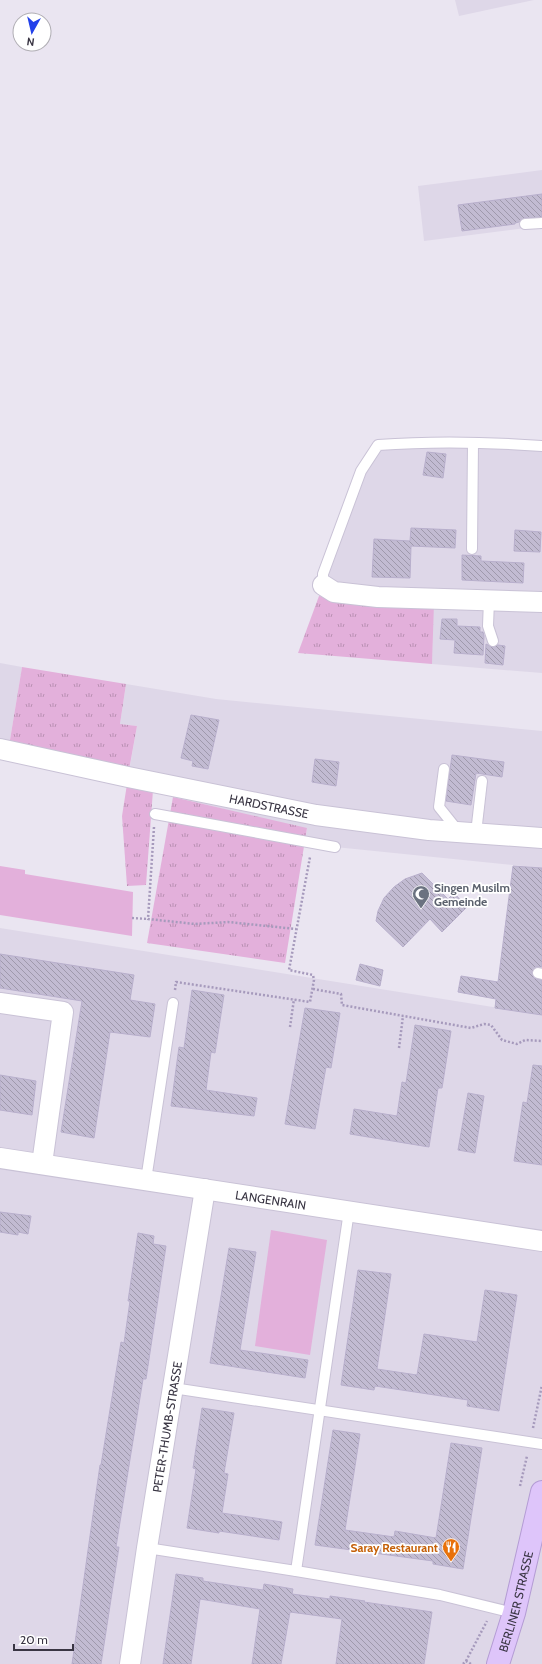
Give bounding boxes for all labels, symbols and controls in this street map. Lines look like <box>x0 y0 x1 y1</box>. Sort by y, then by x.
north arrow <box>12 12 52 52</box>
text: N <box>26 34 35 49</box>
street label: HARDSTRASSE <box>228 790 310 821</box>
place label: Singen Musilm Gemeinde <box>434 880 510 909</box>
mosque icon: Singen Musilm Gemeinde <box>411 884 431 909</box>
street label: LANGENRAIN <box>235 1187 307 1212</box>
street label: PETER-THUMB-STRASSE <box>149 1360 185 1493</box>
restaurant icon: Saray Restaurant <box>441 1537 461 1562</box>
place label: Saray Restaurant <box>351 1540 438 1555</box>
street label: BERLINER STRASSE <box>495 1549 536 1654</box>
scale bar <box>14 1626 73 1652</box>
text: 20 m <box>20 1632 48 1647</box>

